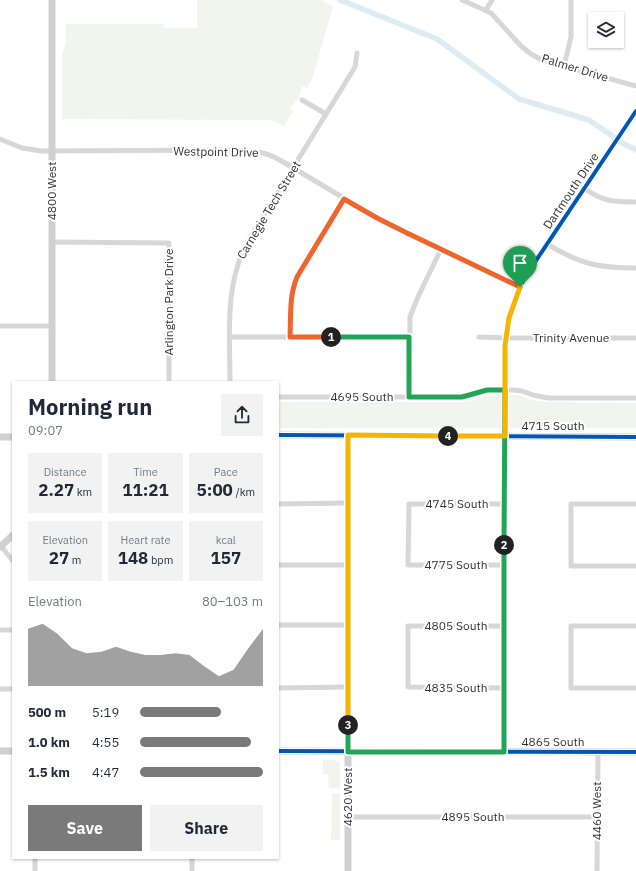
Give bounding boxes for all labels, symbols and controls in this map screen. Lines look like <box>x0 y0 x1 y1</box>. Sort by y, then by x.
map controls <box>588 12 624 48</box>
button: layers <box>588 12 624 48</box>
street label: Palmer Drive <box>540 50 611 85</box>
street label: Westpoint Drive <box>173 143 259 160</box>
street label: Dartmouth Drive <box>540 149 602 232</box>
street label: Carnegie Tech Street <box>233 158 304 261</box>
street label: 4800 West <box>44 162 59 220</box>
pin <box>503 246 537 287</box>
street label: Arlington Park Drive <box>161 248 176 356</box>
icon: arrive <box>509 252 531 274</box>
pin: 1 <box>321 327 341 347</box>
text: 1 <box>328 330 334 344</box>
street label: Trinity Avenue <box>533 330 610 345</box>
street label: 4695 South <box>330 389 394 404</box>
text: Morning run <box>28 392 152 421</box>
button: share <box>221 394 263 436</box>
street label: 4715 South <box>521 418 585 433</box>
text: 09:07 <box>28 422 63 439</box>
pin: 4 <box>438 426 458 446</box>
text: 4 <box>445 429 451 443</box>
text: Distance <box>44 465 87 479</box>
text: Time <box>133 465 158 479</box>
text: Pace <box>214 465 238 479</box>
text: 2.27 <box>38 479 74 501</box>
text: 11:21 <box>122 479 169 501</box>
text: 5:00 <box>197 479 233 501</box>
text: km <box>74 485 92 499</box>
text: /km <box>233 485 255 499</box>
street label: 4745 South <box>425 496 489 511</box>
text: Elevation <box>42 533 88 547</box>
text: Heart rate <box>121 533 170 547</box>
text: kcal <box>216 533 236 547</box>
pin: 2 <box>494 535 514 555</box>
text: 2 <box>501 538 507 552</box>
text: 27 <box>49 547 69 569</box>
text: 148 <box>118 547 148 569</box>
text: 157 <box>211 547 241 569</box>
text: m <box>69 553 81 567</box>
text: bpm <box>148 553 173 567</box>
street label: 4775 South <box>424 557 488 572</box>
text: Elevation <box>28 593 82 610</box>
text: 80–103 m <box>202 593 263 610</box>
street label: 4805 South <box>424 618 488 633</box>
street label: 4835 South <box>424 680 488 695</box>
text: 500 m <box>28 704 66 721</box>
text: 5:19 <box>92 704 119 721</box>
pin: 3 <box>338 715 358 735</box>
text: 3 <box>345 718 351 732</box>
text: 1.0 km <box>28 734 70 751</box>
text: 4:55 <box>92 734 119 751</box>
street label: 4865 South <box>521 734 585 749</box>
text: 1.5 km <box>28 764 70 781</box>
text: 4:47 <box>92 764 119 781</box>
street label: 4620 West <box>340 768 355 826</box>
street label: 4460 West <box>589 782 604 840</box>
button: Save <box>28 805 142 851</box>
button: Share <box>150 805 263 851</box>
street label: 4895 South <box>441 809 505 824</box>

